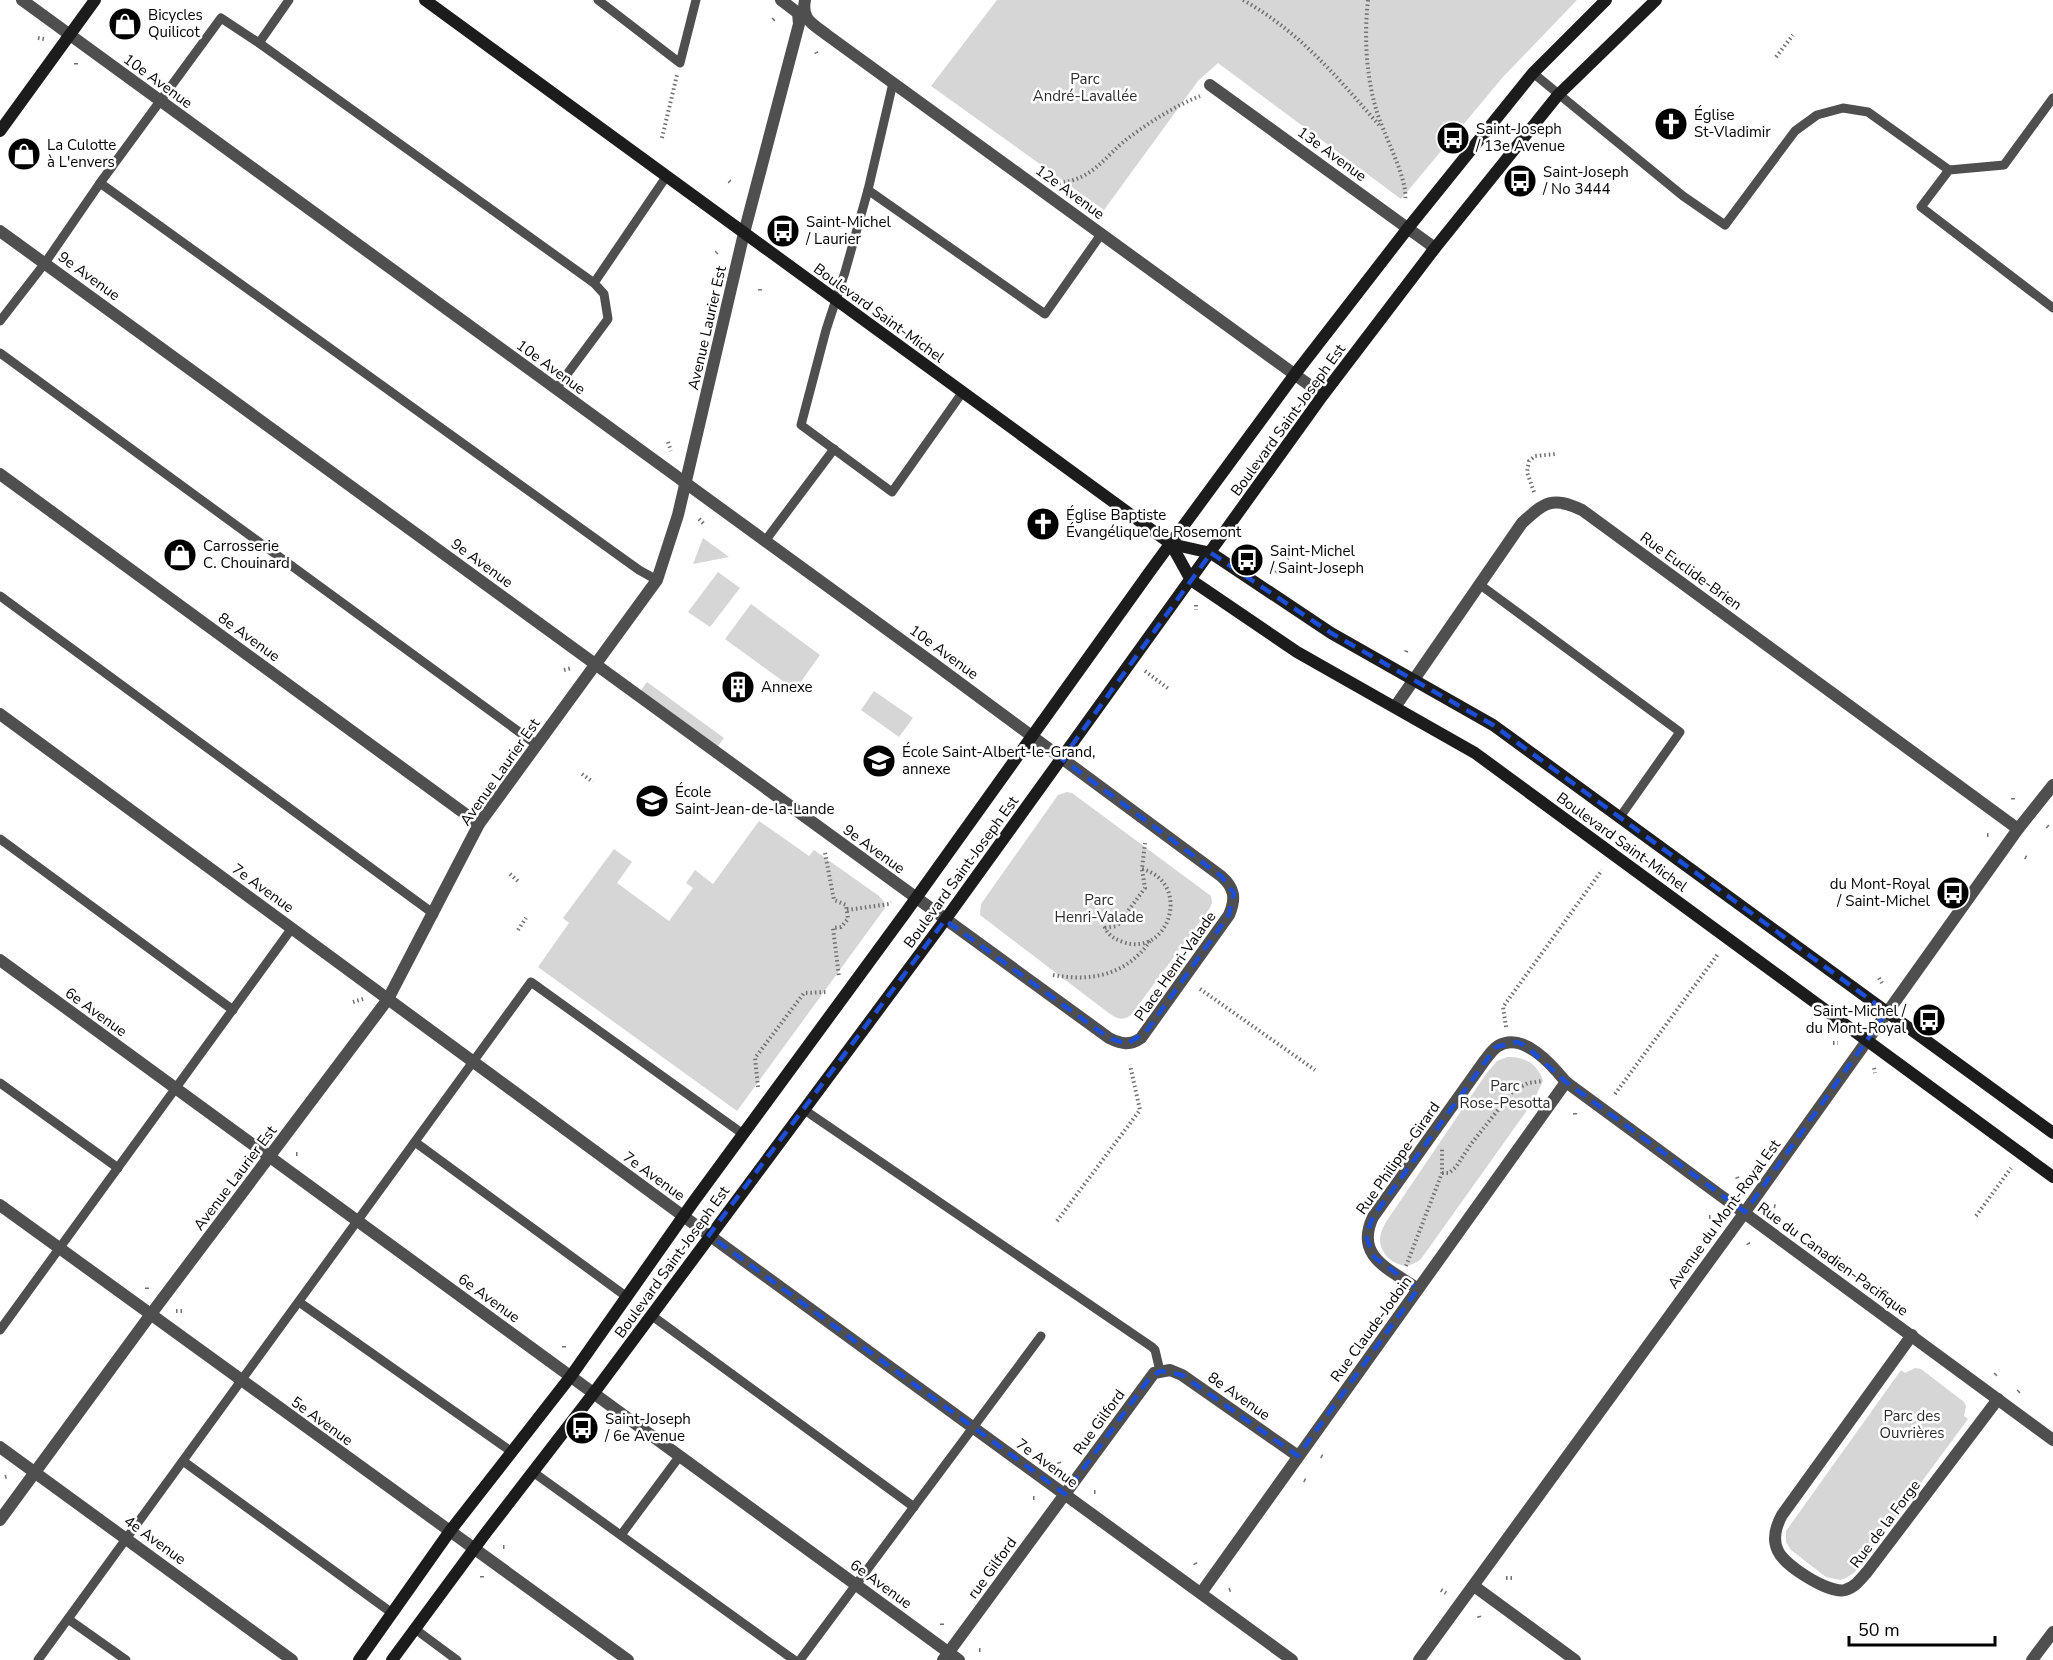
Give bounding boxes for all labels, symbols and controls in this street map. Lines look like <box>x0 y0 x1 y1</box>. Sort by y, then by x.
place label: Bicycles Quilicot <box>148 5 203 42</box>
shop icon: Bicycles Quilicot <box>107 6 143 42</box>
street label: 10e Avenue <box>119 49 197 113</box>
park label: Parc André-Lavallée <box>1033 69 1137 106</box>
place label: Église St-Vladimir <box>1694 105 1771 142</box>
church icon: Église St-Vladimir <box>1653 106 1689 142</box>
place label: Saint-Joseph / 13e Avenue <box>1475 119 1565 156</box>
bus stop icon: Saint-Joseph / 13e Avenue <box>1435 120 1471 156</box>
street label: 13e Avenue <box>1293 122 1371 186</box>
place label: La Culotte à L'envers <box>47 135 116 172</box>
shop icon: La Culotte à L'envers <box>6 136 42 172</box>
street label: 12e Avenue <box>1031 160 1109 224</box>
place label: Saint-Joseph / No 3444 <box>1542 162 1629 199</box>
bus stop icon: Saint-Joseph / No 3444 <box>1502 163 1538 199</box>
place label: Saint-Michel / Laurier <box>805 212 891 249</box>
bus stop icon: Saint-Michel / Laurier <box>765 213 801 249</box>
street label: 9e Avenue <box>54 247 124 305</box>
street label: Boulevard Saint-Michel <box>809 259 949 368</box>
street label: Avenue Laurier Est <box>683 263 731 392</box>
street label: 10e Avenue <box>512 335 590 399</box>
street label: Boulevard Saint-Joseph Est <box>1226 339 1350 500</box>
place label: Église Baptiste Évangélique de Rosemont <box>1066 505 1242 542</box>
church icon: Église Baptiste Évangélique de Rosemont <box>1025 506 1061 542</box>
street label: Rue Euclide-Brien <box>1636 527 1746 615</box>
street label: 9e Avenue <box>447 534 517 592</box>
place label: Carrosserie C. Chouinard <box>203 536 290 573</box>
shop icon: Carrosserie C. Chouinard <box>162 537 198 573</box>
place label: Saint-Michel / Saint-Joseph <box>1269 541 1364 578</box>
bus stop icon: Saint-Michel / Saint-Joseph <box>1229 542 1265 578</box>
street label: 8e Avenue <box>214 608 284 666</box>
street label: 10e Avenue <box>905 620 983 684</box>
building icon: Annexe <box>720 669 756 705</box>
place label: Annexe <box>761 677 813 697</box>
street label: Avenue Laurier Est <box>456 714 545 830</box>
place label: École Saint-Albert-le-Grand, annexe <box>902 742 1095 779</box>
school or university icon: École Saint-Albert-le-Grand, annexe <box>861 743 897 779</box>
place label: École Saint-Jean-de-la-Lande <box>675 782 834 819</box>
school or university icon: École Saint-Jean-de-la-Lande <box>634 783 670 819</box>
street label: Boulevard Saint-Michel <box>1552 788 1692 897</box>
street label: Boulevard Saint-Joseph Est <box>899 791 1023 952</box>
street label: 9e Avenue <box>839 820 909 878</box>
street label: 7e Avenue <box>228 859 298 917</box>
place label: du Mont-Royal / Saint-Michel <box>1830 874 1931 911</box>
bus stop icon: du Mont-Royal / Saint-Michel <box>1935 875 1971 911</box>
park label: Parc Henri-Valade <box>1055 890 1143 927</box>
street label: Place Henri-Valade <box>1130 907 1220 1025</box>
street label: 6e Avenue <box>61 983 131 1041</box>
place label: Saint-Michel / du Mont-Royal <box>1806 1001 1907 1038</box>
bus stop icon: Saint-Michel / du Mont-Royal <box>1911 1002 1947 1038</box>
park label: Parc Rose-Pesotta <box>1460 1076 1550 1113</box>
street label: Rue Philippe-Girard <box>1352 1098 1444 1218</box>
street label: Avenue Laurier Est <box>189 1121 281 1235</box>
street label: Avenue du Mont-Royal Est <box>1663 1135 1785 1293</box>
street label: 7e Avenue <box>619 1147 689 1205</box>
street label: Boulevard Saint-Joseph Est <box>610 1181 734 1342</box>
street label: Rue du Canadien-Pacifique <box>1754 1198 1912 1320</box>
street label: 6e Avenue <box>454 1269 524 1327</box>
street label: Rue Claude-Jodoin <box>1326 1272 1416 1386</box>
street label: 8e Avenue <box>1204 1367 1274 1425</box>
street label: Rue Gilford <box>1069 1385 1129 1459</box>
street label: 5e Avenue <box>287 1392 357 1450</box>
park label: Parc des Ouvrières <box>1880 1406 1944 1443</box>
place label: Saint-Joseph / 6e Avenue <box>604 1409 691 1446</box>
bus stop icon: Saint-Joseph / 6e Avenue <box>564 1410 600 1446</box>
street label: 7e Avenue <box>1012 1434 1082 1492</box>
street label: Rue de la Forge <box>1845 1476 1925 1572</box>
street label: 4e Avenue <box>120 1511 190 1569</box>
street label: rue Gilford <box>963 1533 1021 1603</box>
street label: 6e Avenue <box>846 1555 916 1613</box>
scale bar <box>1849 1609 1994 1647</box>
text: 50 m <box>1858 1618 1900 1642</box>

